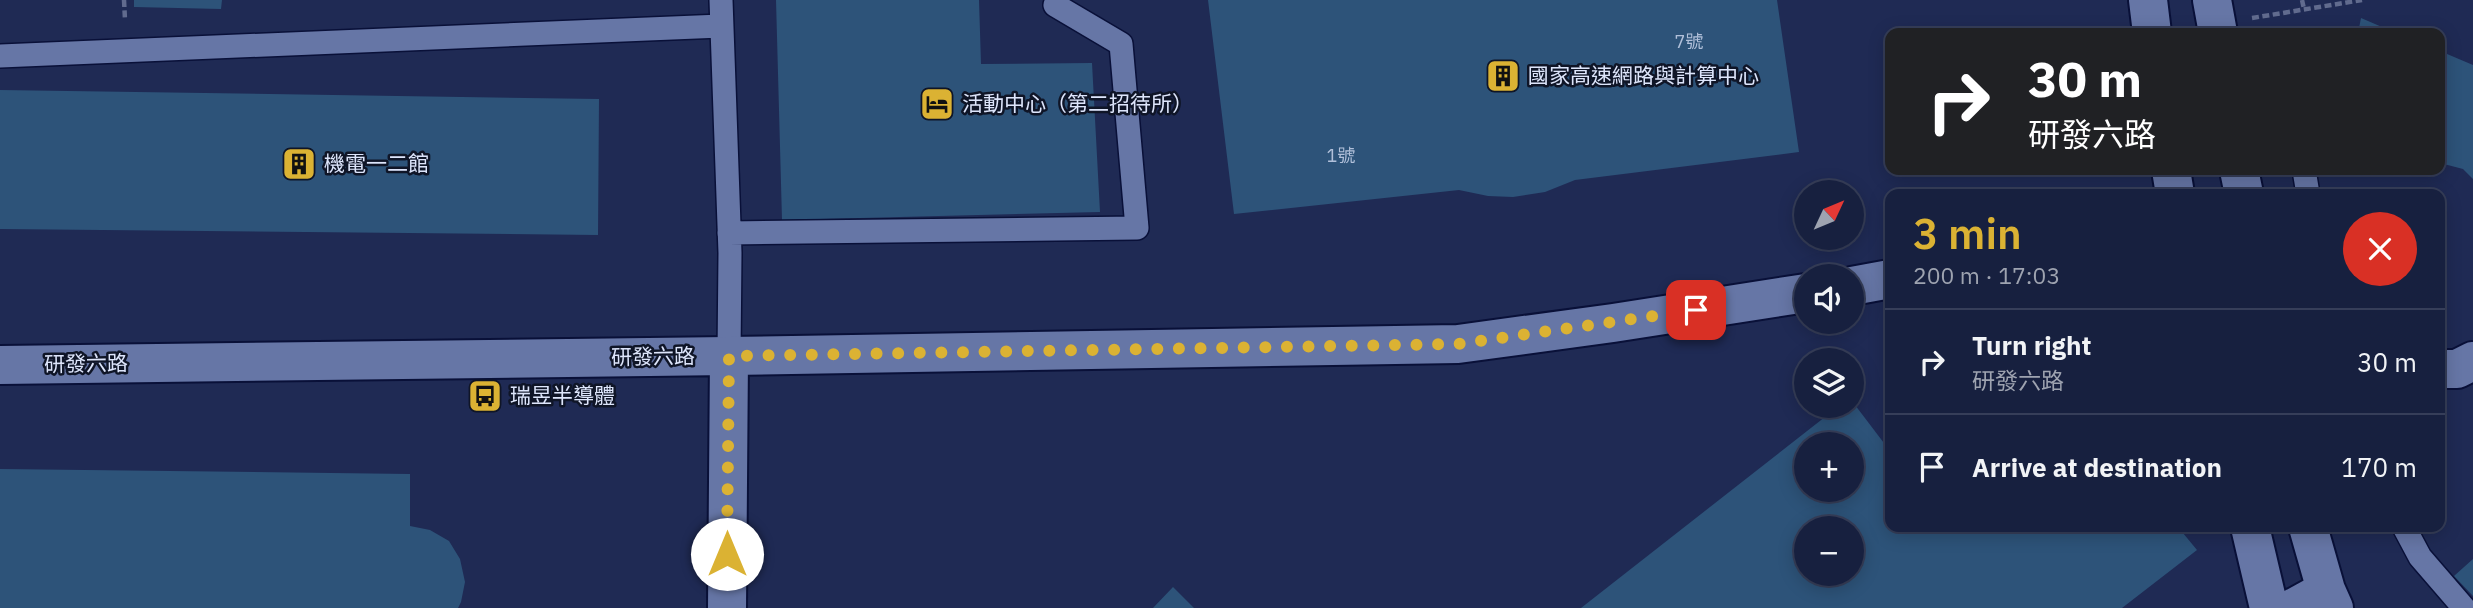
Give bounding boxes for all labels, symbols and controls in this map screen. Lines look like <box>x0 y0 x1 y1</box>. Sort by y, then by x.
house number: 7號 <box>1675 30 1703 53</box>
text: 30 m <box>2028 47 2142 110</box>
icon: right <box>1913 56 2004 147</box>
building icon: 國家高速網路與計算中心 <box>1484 57 1522 95</box>
place label: 國家高速網路與計算中心 <box>1528 61 1759 89</box>
hotel icon: 活動中心（第二招待所） <box>918 85 956 123</box>
place label: 活動中心（第二招待所） <box>962 89 1193 117</box>
text: 研發六路 <box>2028 113 2156 155</box>
house number: 1號 <box>1327 144 1355 167</box>
building icon: 機電一二館 <box>280 145 318 183</box>
place label: 機電一二館 <box>324 149 429 177</box>
north arrow <box>1794 180 1864 250</box>
map controls <box>1794 180 1864 586</box>
text: 3 min <box>1913 206 2022 261</box>
button: close <box>2343 212 2417 286</box>
text: 200 m · 17:03 <box>1913 260 2060 290</box>
button: sound <box>1794 264 1864 334</box>
pin <box>1666 280 1726 340</box>
icon: arrive <box>1677 291 1715 329</box>
text: Turn right <box>1972 328 2091 362</box>
street label: 研發六路 <box>611 341 695 371</box>
icon: right <box>1913 343 1951 381</box>
text: 30 m <box>2357 345 2417 379</box>
street label: 研發六路 <box>44 348 128 378</box>
button: layers <box>1794 348 1864 418</box>
text: 研發六路 <box>1972 365 2064 395</box>
bus stop icon: 瑞昱半導體 <box>466 377 504 415</box>
place label: 瑞昱半導體 <box>510 381 615 409</box>
button: + <box>1794 432 1864 502</box>
icon: arrive <box>1913 448 1951 486</box>
text: Arrive at destination <box>1972 450 2222 484</box>
text: 170 m <box>2341 450 2417 484</box>
button: − <box>1794 516 1864 586</box>
position arrow <box>690 517 764 591</box>

